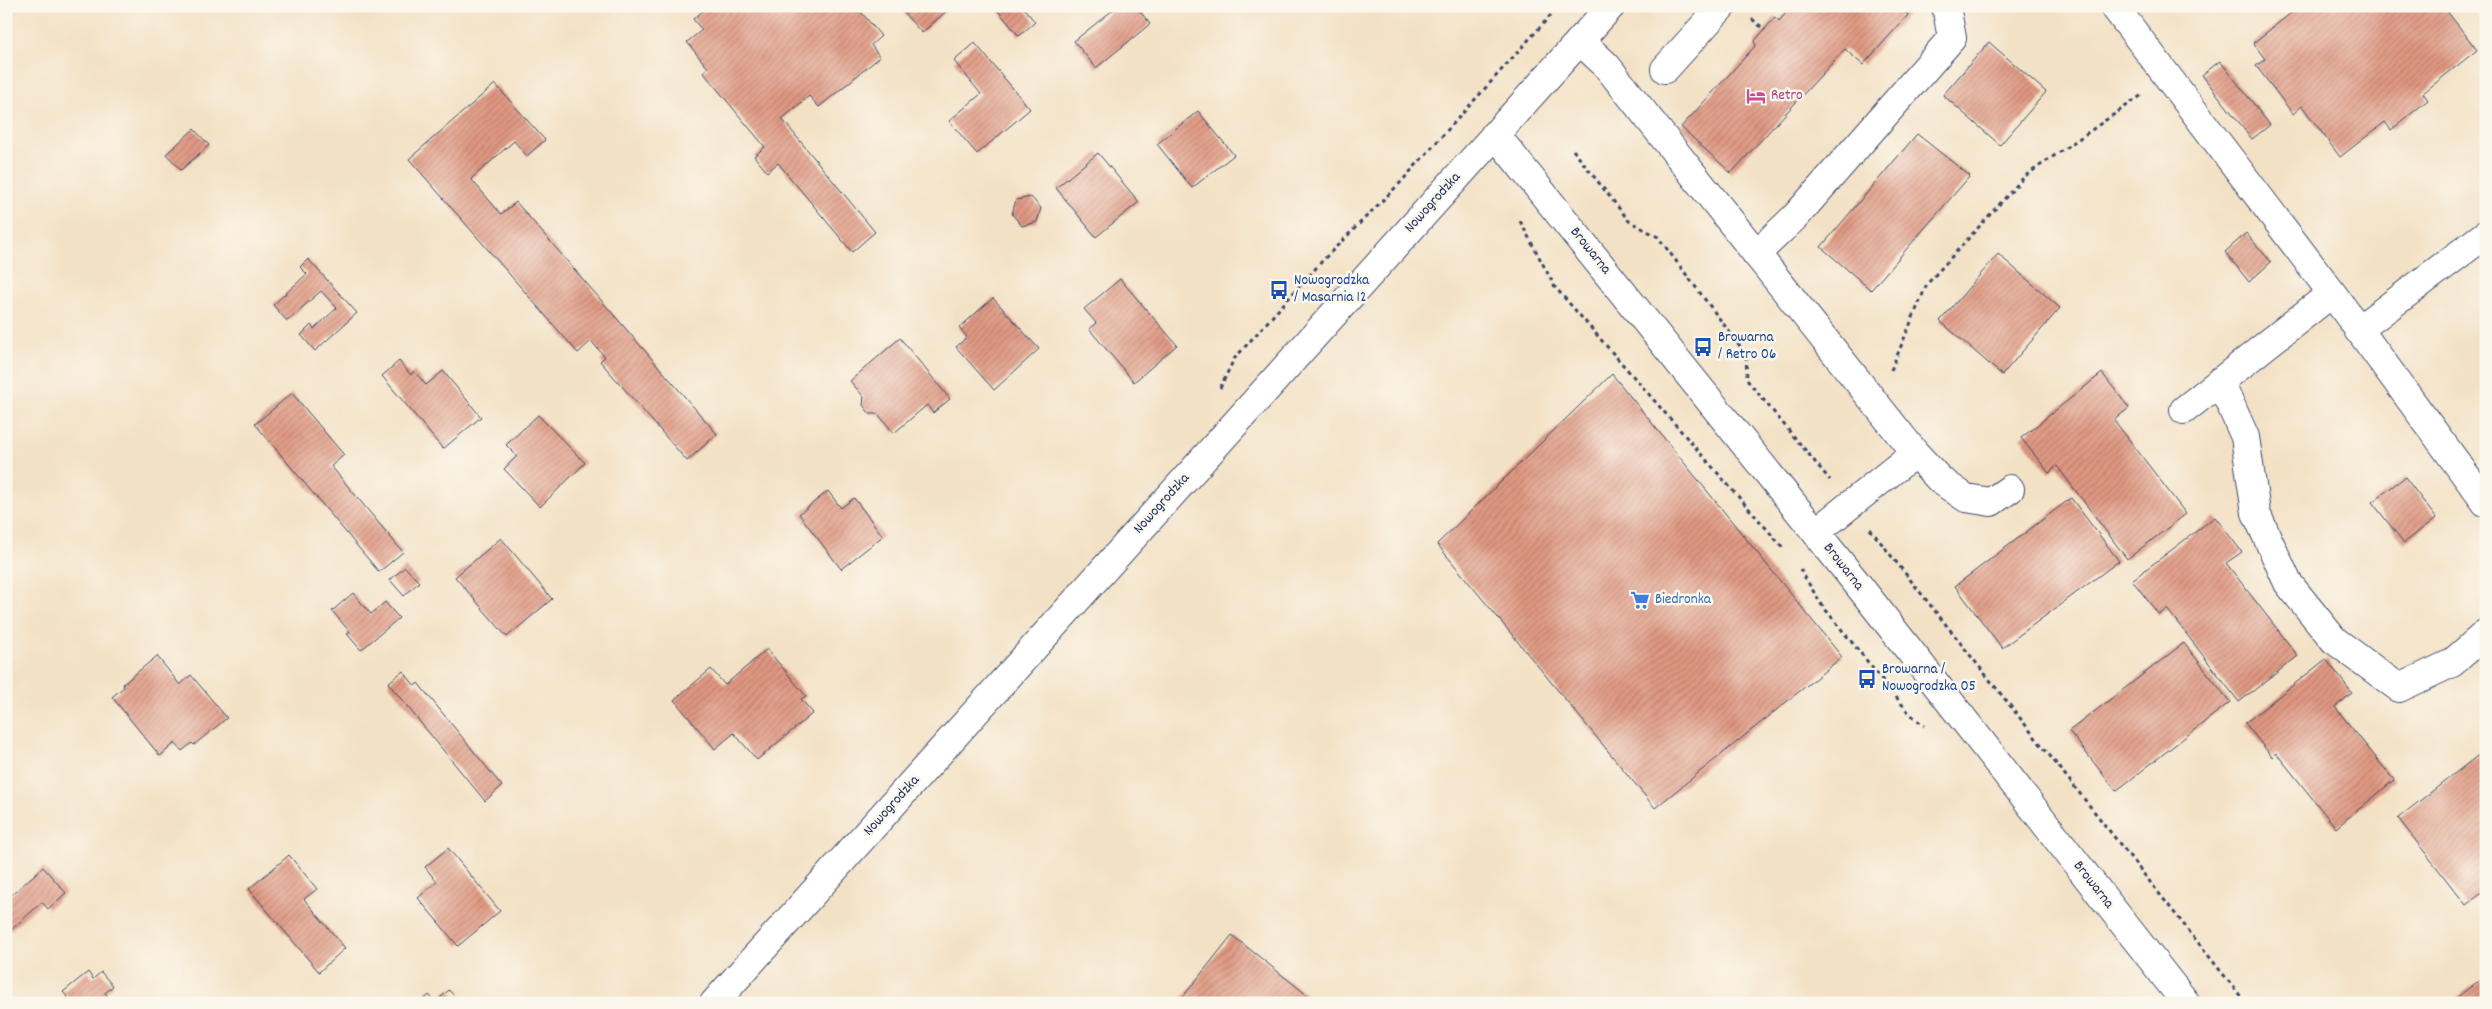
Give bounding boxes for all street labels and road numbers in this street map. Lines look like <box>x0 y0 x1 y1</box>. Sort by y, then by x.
street label: Nowogrodzka <box>1400 167 1467 238</box>
street label: Browarna <box>1564 222 1617 280</box>
street label: Nowogrodzka <box>1129 468 1196 539</box>
street label: Browarna <box>1817 538 1869 596</box>
street label: Nowogrodzka <box>859 770 926 841</box>
street label: Browarna <box>2067 856 2119 914</box>

